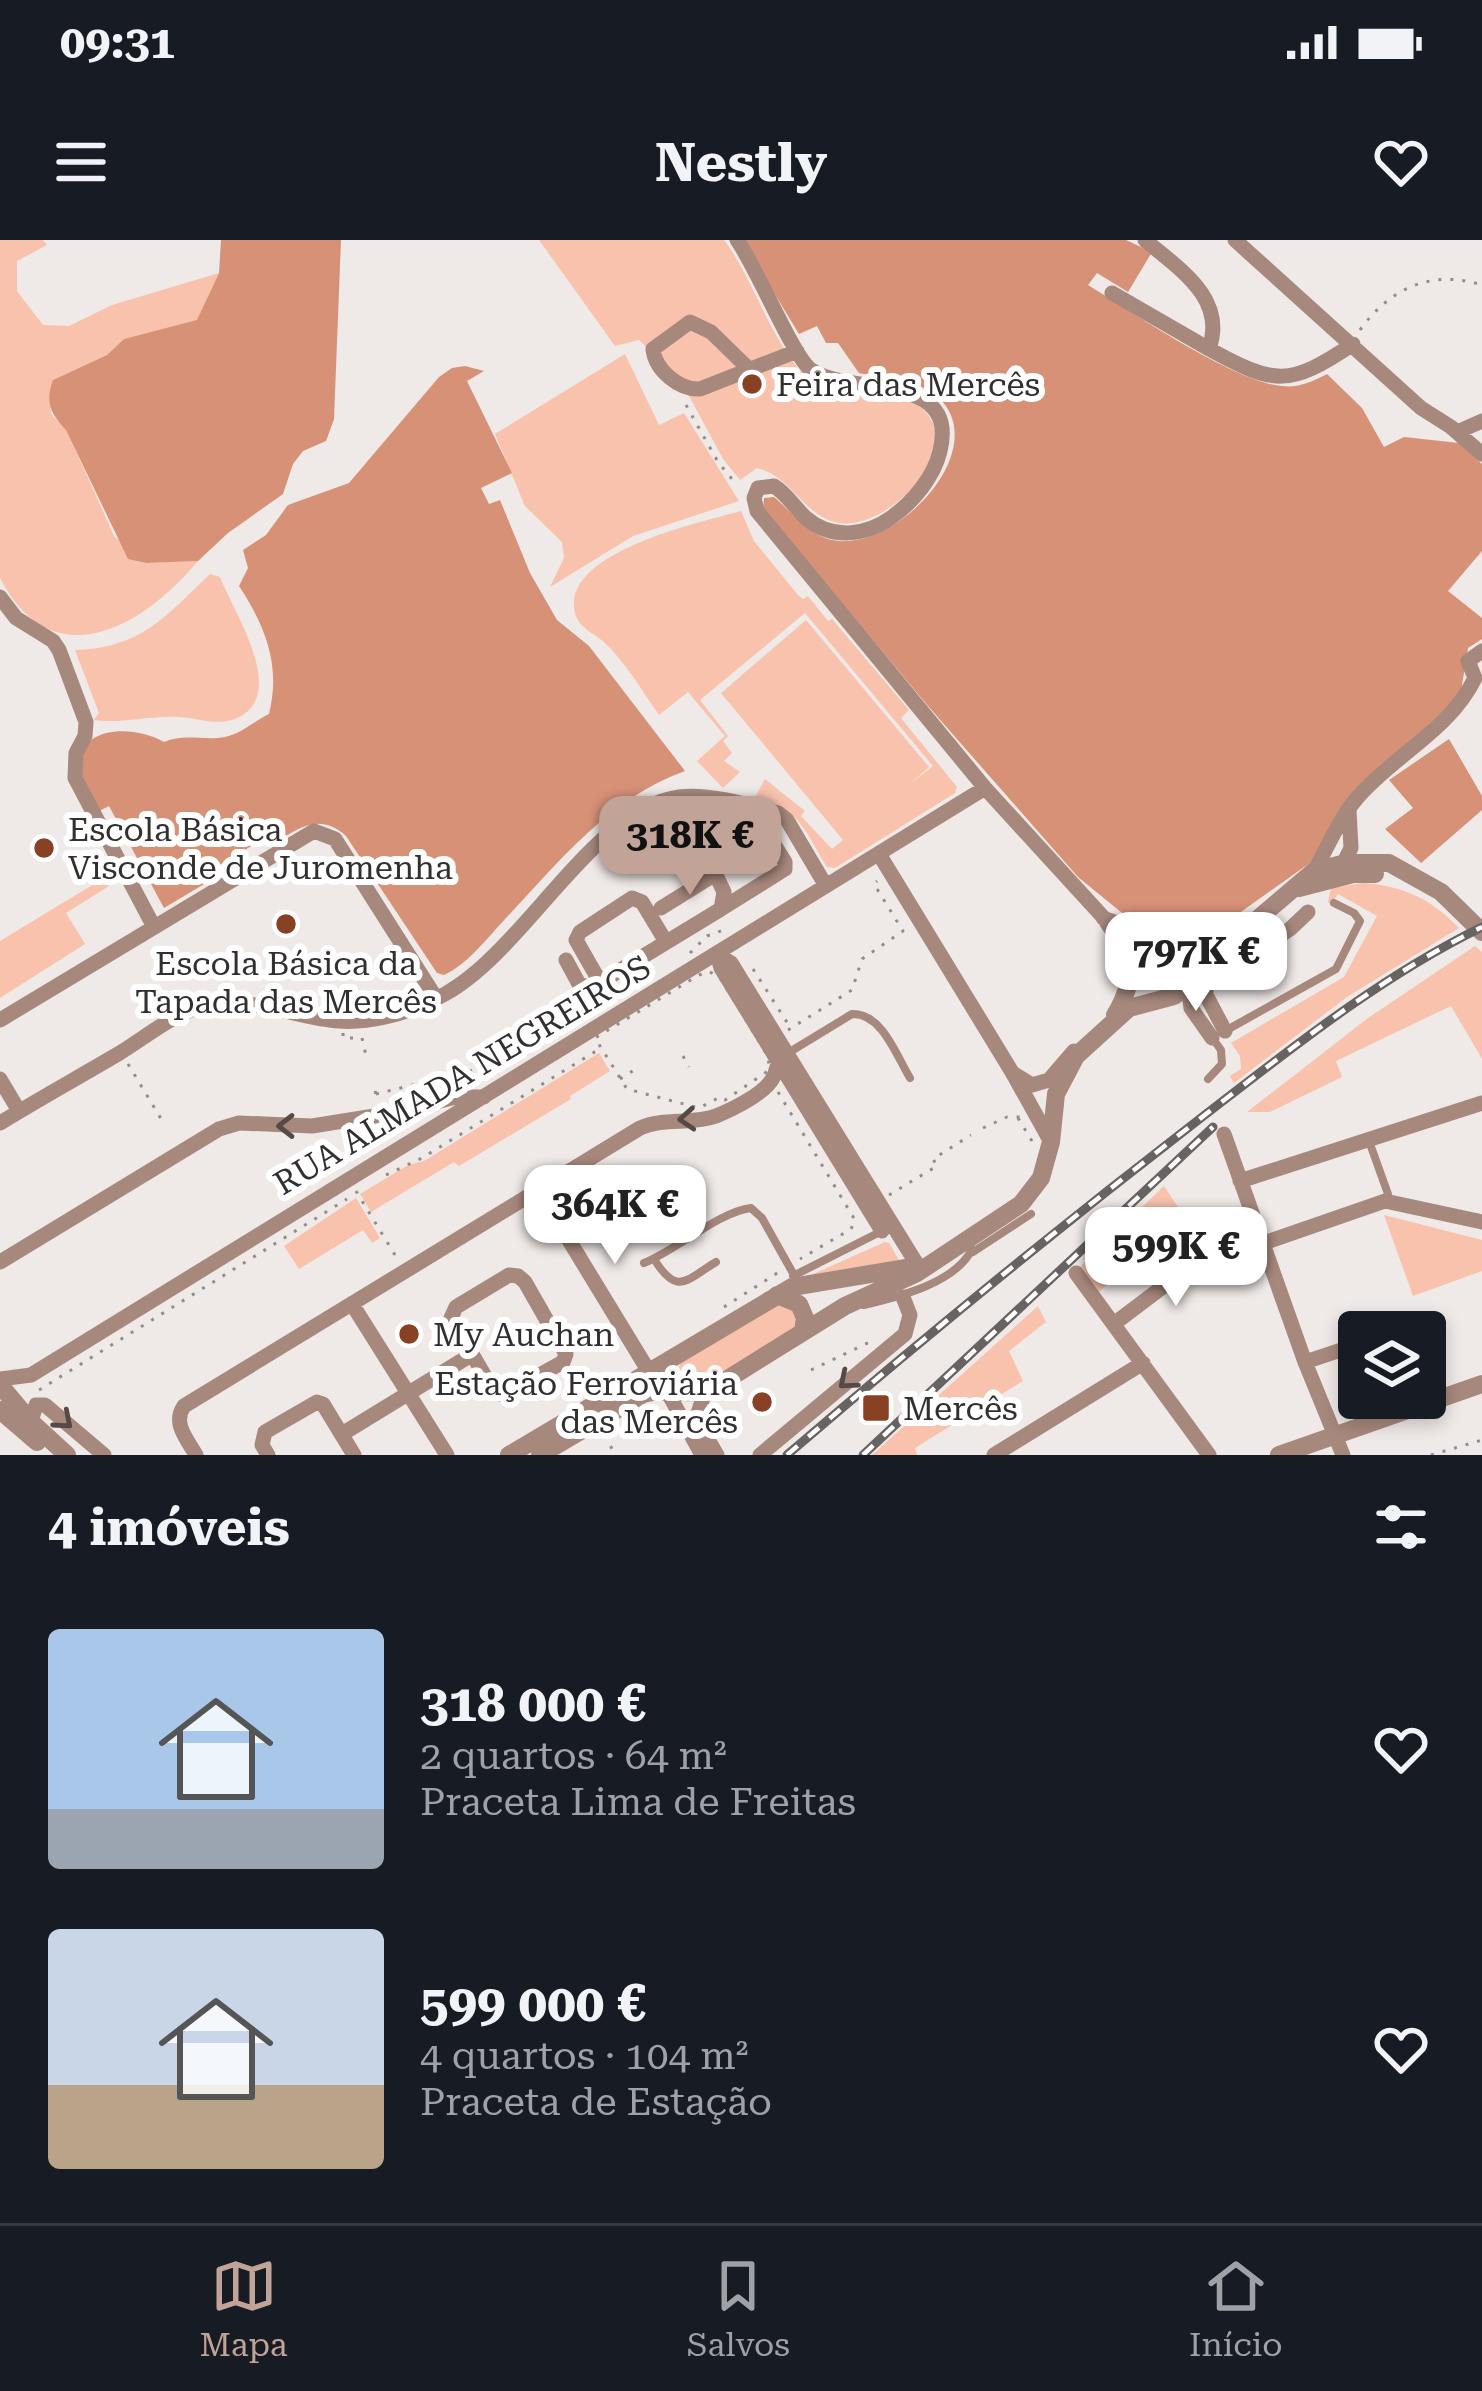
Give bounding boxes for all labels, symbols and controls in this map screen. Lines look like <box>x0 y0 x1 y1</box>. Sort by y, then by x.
text: 09:31 <box>60 16 175 69</box>
icon: menu <box>48 129 114 195</box>
icon: heart <box>1368 129 1434 195</box>
text: Nestly <box>655 131 827 194</box>
place label: Feira das Mercês <box>776 365 1040 404</box>
marker: Feira das Mercês <box>739 371 765 397</box>
pin: 318K € <box>592 796 788 898</box>
place label: Escola Básica Visconde de Juromenha <box>68 810 453 887</box>
text: 318K € <box>626 812 754 858</box>
marker: Escola Básica Visconde de Juromenha <box>31 835 57 861</box>
marker: Escola Básica da Tapada das Mercês <box>273 911 299 937</box>
pin: 797K € <box>1098 912 1294 1014</box>
text: 797K € <box>1132 928 1260 974</box>
place label: Escola Básica da Tapada das Mercês <box>135 944 437 1021</box>
street label: RUA ALMADA NEGREIROS <box>267 947 657 1203</box>
one-way arrow <box>677 1106 696 1132</box>
one-way arrow <box>276 1113 294 1139</box>
pin: 364K € <box>517 1165 713 1267</box>
text: 364K € <box>551 1181 679 1227</box>
pin: 599K € <box>1078 1207 1274 1309</box>
text: 599K € <box>1112 1223 1240 1269</box>
map controls <box>1338 1311 1446 1419</box>
button: layers <box>1338 1311 1446 1419</box>
place label: My Auchan <box>433 1315 614 1354</box>
marker: My Auchan <box>396 1321 422 1347</box>
place label: Estação Ferroviária das Mercês <box>434 1364 738 1441</box>
one-way arrow <box>839 1367 861 1389</box>
marker: Estação Ferroviária das Mercês <box>749 1389 775 1415</box>
place label: Mercês <box>903 1389 1018 1428</box>
marker: Mercês <box>860 1392 892 1424</box>
one-way arrow <box>50 1406 72 1428</box>
icon: filters <box>1368 1494 1434 1560</box>
text: 4 imóveis <box>48 1498 290 1557</box>
text: 318 000 € <box>420 1674 646 1733</box>
icon: home <box>144 1677 288 1821</box>
icon: heart <box>1368 1716 1434 1782</box>
text: 2 quartos · 64 m² <box>420 1733 727 1779</box>
text: Praceta Lima de Freitas <box>420 1779 856 1825</box>
text: 599 000 € <box>420 1974 646 2033</box>
icon: home <box>144 1977 288 2121</box>
icon: heart <box>1368 2016 1434 2082</box>
text: 4 quartos · 104 m² <box>420 2033 748 2079</box>
text: Praceta de Estação <box>420 2079 772 2125</box>
tab: Mapa <box>200 2253 288 2364</box>
tab: Salvos <box>687 2253 790 2364</box>
tab: Início <box>1189 2253 1282 2364</box>

